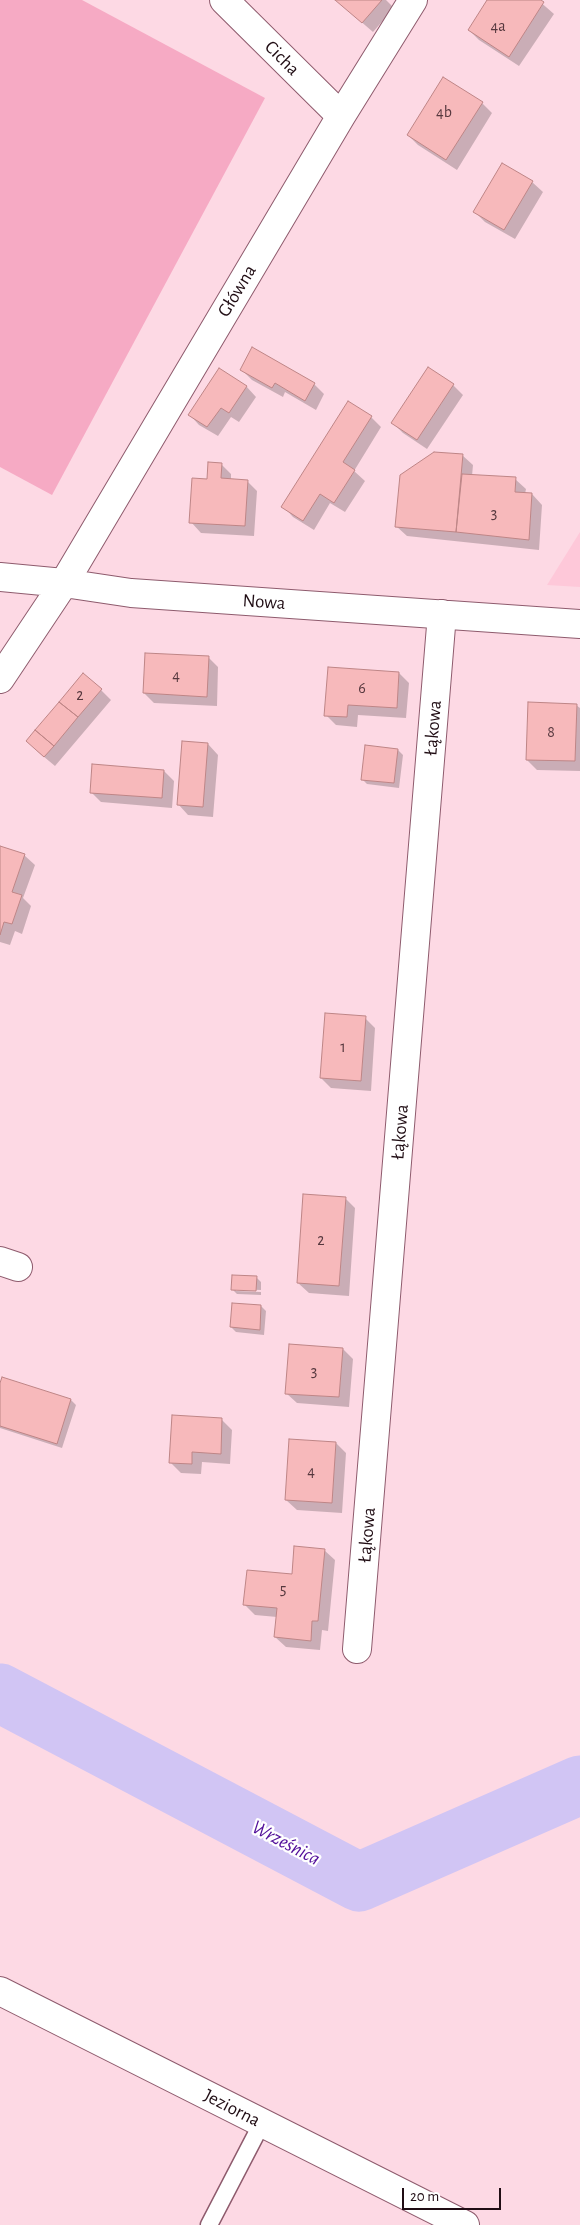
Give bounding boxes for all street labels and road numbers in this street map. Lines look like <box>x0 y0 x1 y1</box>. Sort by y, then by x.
street label: Cicha <box>260 36 304 80</box>
street label: Główna <box>213 261 261 321</box>
street label: Nowa <box>242 589 286 615</box>
street label: Łąkowa <box>419 699 447 757</box>
street label: Łąkowa <box>386 1103 414 1161</box>
street label: Łąkowa <box>353 1506 381 1564</box>
street label: Jeziorna <box>200 2084 264 2132</box>

